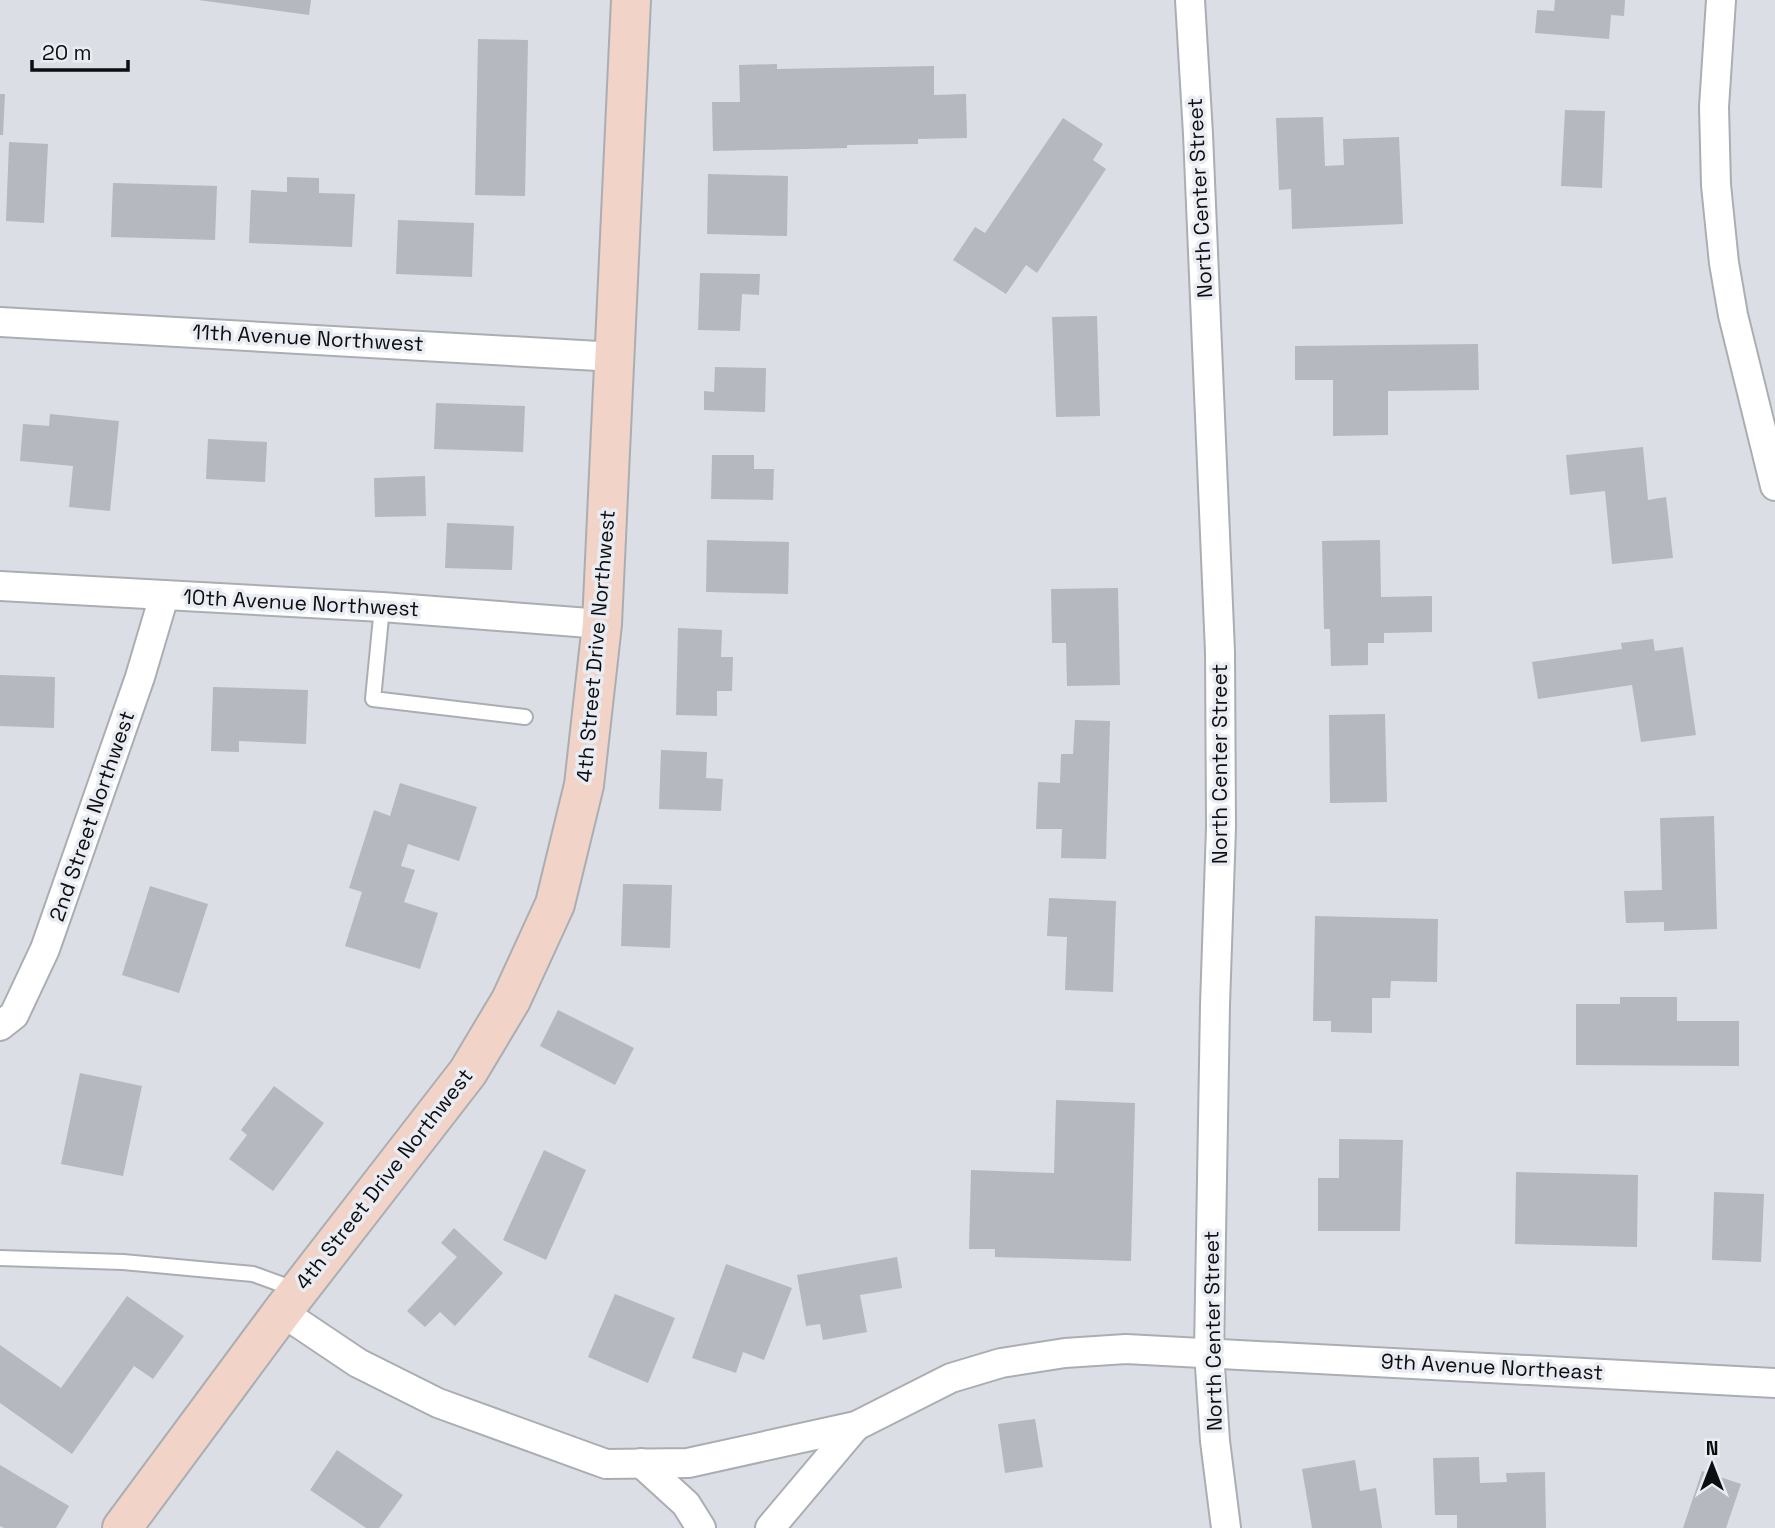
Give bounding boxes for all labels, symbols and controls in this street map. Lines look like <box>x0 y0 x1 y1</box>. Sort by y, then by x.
scale bar <box>32 28 128 72</box>
text: 20 m <box>42 39 92 66</box>
street label: North Center Street <box>1181 97 1218 299</box>
street label: 11th Avenue Northwest <box>192 318 424 357</box>
street label: 4th Street Drive Northwest <box>570 509 621 783</box>
street label: 10th Avenue Northwest <box>182 583 420 622</box>
street label: North Center Street <box>1206 664 1233 864</box>
street label: 2nd Street Northwest <box>43 707 140 925</box>
street label: 4th Street Drive Northwest <box>289 1063 478 1295</box>
street label: North Center Street <box>1197 1231 1228 1431</box>
street label: 9th Avenue Northeast <box>1380 1347 1604 1386</box>
north arrow <box>1677 1430 1747 1500</box>
text: N <box>1706 1436 1718 1461</box>

